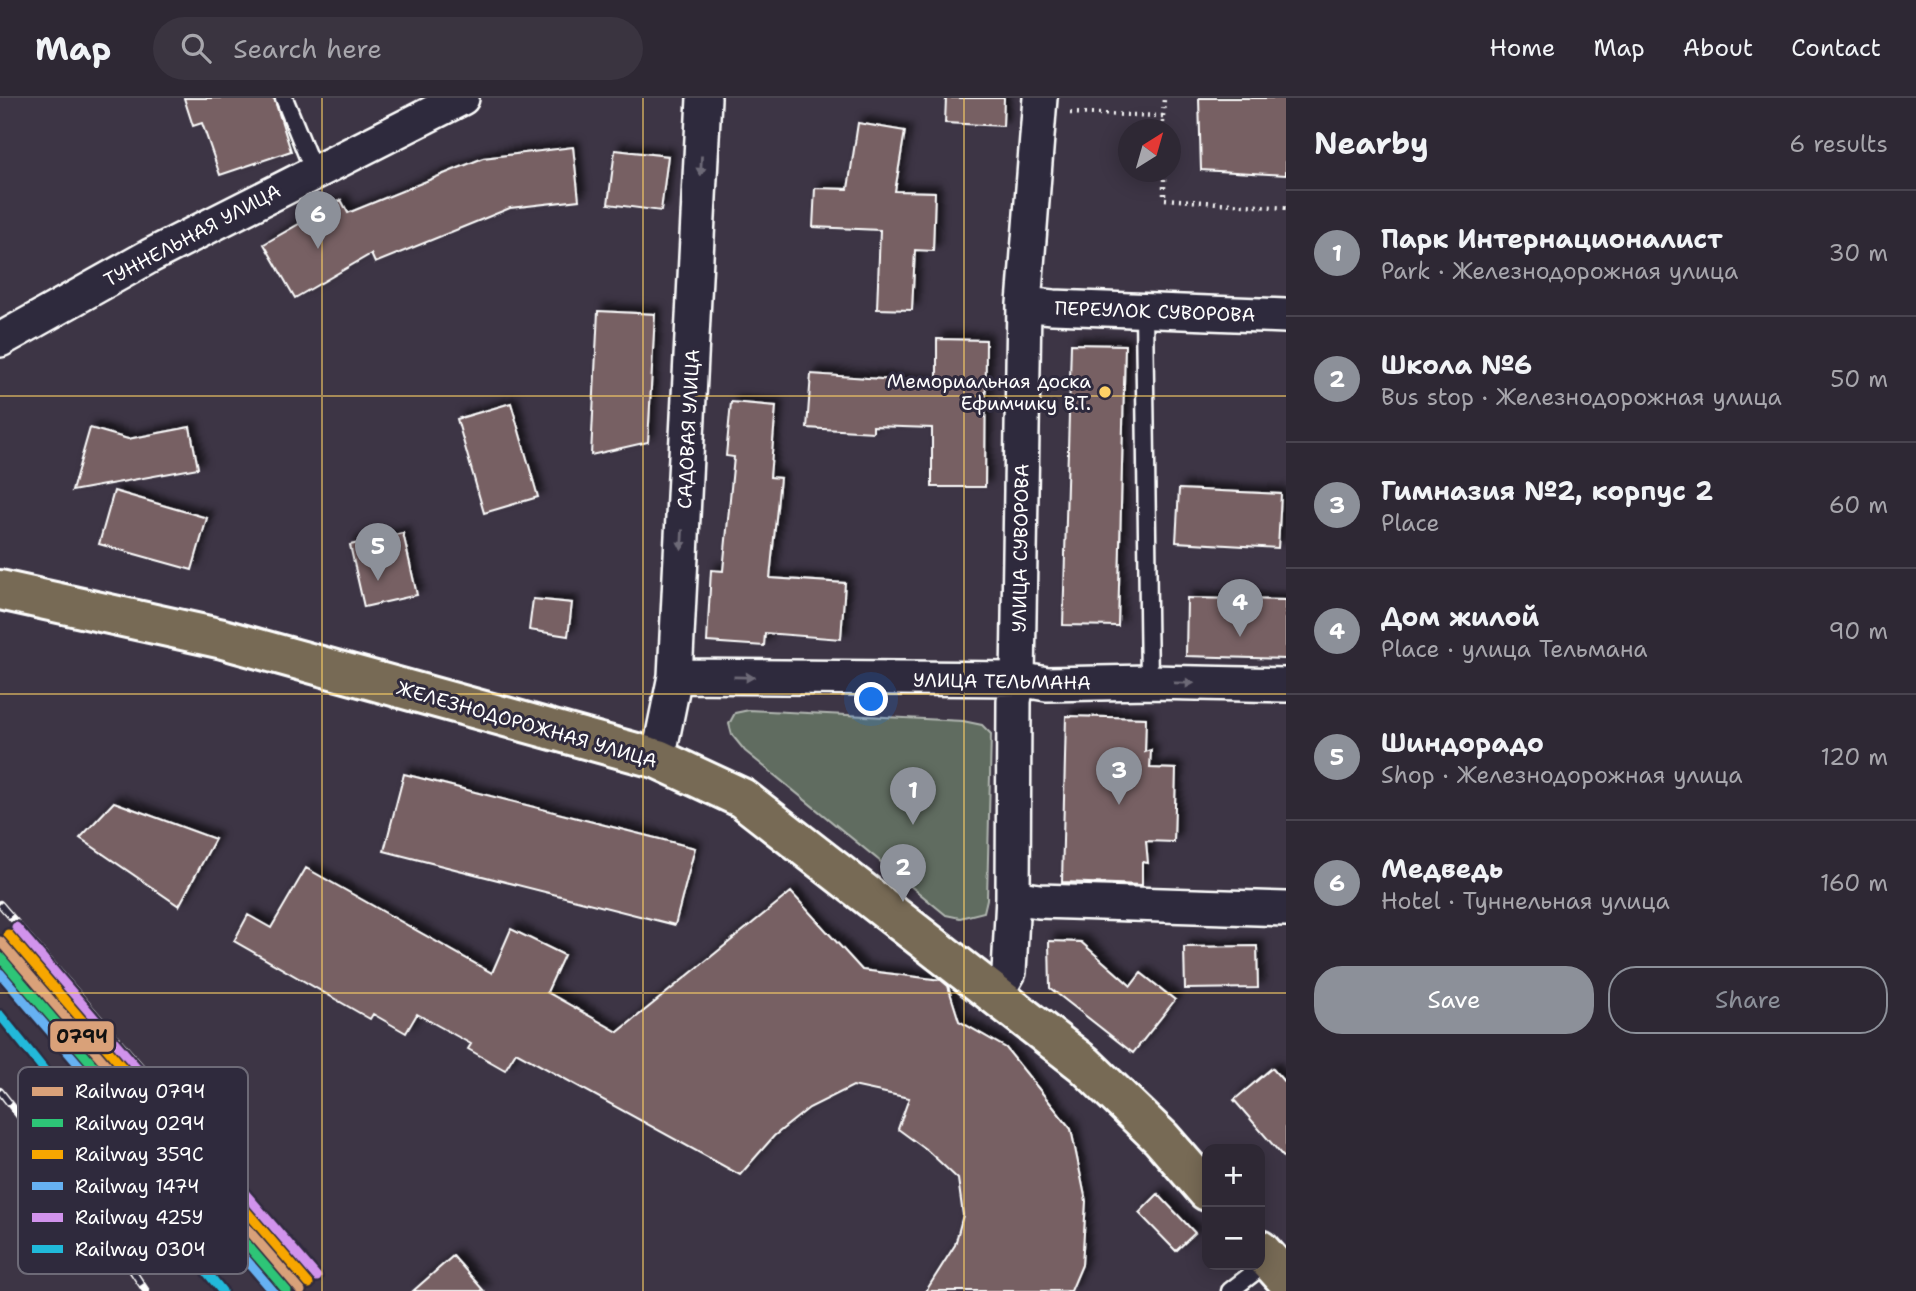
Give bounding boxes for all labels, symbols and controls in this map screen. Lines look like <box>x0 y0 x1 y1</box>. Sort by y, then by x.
search box <box>153 17 643 80</box>
text: Map <box>35 26 111 71</box>
icon: search <box>177 29 215 67</box>
text: Search here <box>233 31 382 66</box>
text: Home <box>1489 32 1555 64</box>
text: Map <box>1593 32 1645 64</box>
text: About <box>1683 32 1753 64</box>
text: Contact <box>1791 32 1881 64</box>
north arrow <box>1118 119 1181 182</box>
text: Nearby <box>1314 123 1429 164</box>
text: 6 results <box>1789 129 1888 159</box>
one-way arrow <box>695 155 706 177</box>
street label: ТУННЕЛЬНАЯ УЛИЦА <box>100 178 285 293</box>
pin: 6 <box>295 191 341 249</box>
text: Парк Интернационалист <box>1381 221 1722 256</box>
text: 1 <box>1332 238 1342 268</box>
text: 30 m <box>1829 238 1888 268</box>
text: Park · Железнодорожная улица <box>1381 256 1738 286</box>
street label: ПЕРЕУЛОК СУВОРОВА <box>1054 296 1256 328</box>
text: Школа №6 <box>1381 347 1532 382</box>
street label: САДОВАЯ УЛИЦА <box>672 348 705 509</box>
text: 2 <box>1329 364 1345 394</box>
text: 50 m <box>1830 364 1888 394</box>
place label: Мемориальная доска Ефимчику В.Т. <box>887 369 1091 416</box>
text: Bus stop · Железнодорожная улица <box>1381 382 1782 412</box>
marker: Мемориальная доска Ефимчику В.Т. <box>1097 384 1113 400</box>
street label: УЛИЦА СУВОРОВА <box>1007 463 1034 633</box>
text: Гимназия №2, корпус 2 <box>1381 473 1713 508</box>
text: 3 <box>1329 490 1345 520</box>
text: 60 m <box>1829 490 1888 520</box>
text: Place <box>1381 508 1440 538</box>
pin: 5 <box>355 523 401 581</box>
one-way arrow <box>677 529 688 551</box>
pin: 4 <box>1217 579 1263 637</box>
text: Дом жилой <box>1381 599 1539 634</box>
text: 4 <box>1329 616 1345 646</box>
text: 90 m <box>1828 616 1888 646</box>
text: Place · улица Тельмана <box>1381 634 1648 664</box>
street label: УЛИЦА ТЕЛЬМАНА <box>913 667 1091 696</box>
one-way arrow <box>733 671 755 683</box>
street label: ЖЕЛЕЗНОДОРОЖНАЯ УЛИЦА <box>394 675 660 774</box>
one-way arrow <box>1173 677 1195 689</box>
your location <box>854 682 888 716</box>
text: Шиндорадо <box>1381 725 1544 760</box>
text: 5 <box>1330 742 1344 772</box>
text: 120 m <box>1820 742 1888 772</box>
pin: 3 <box>1096 747 1142 805</box>
text: Shop · Железнодорожная улица <box>1381 760 1743 790</box>
pin: 1 <box>890 767 936 825</box>
pin: 2 <box>880 844 926 902</box>
text: Медведь <box>1381 851 1503 886</box>
text: 6 <box>1329 868 1345 898</box>
text: 160 m <box>1820 868 1888 898</box>
text: Hotel · Туннельная улица <box>1381 886 1670 916</box>
button: Save <box>1314 966 1594 1034</box>
button: Share <box>1608 966 1888 1034</box>
line badge: 079Ч <box>49 1020 115 1053</box>
text: 079Ч <box>56 1024 108 1049</box>
legend <box>18 1067 248 1274</box>
text: Railway 079Ч <box>75 1079 205 1104</box>
text: Railway 029Ч <box>75 1111 205 1136</box>
text: Railway 359С <box>75 1142 204 1167</box>
map controls <box>1202 1144 1265 1270</box>
button: + <box>1202 1144 1265 1207</box>
text: Railway 147Ч <box>75 1174 199 1199</box>
text: Railway 425У <box>75 1205 203 1230</box>
button: − <box>1202 1207 1265 1270</box>
text: Railway 030Ч <box>75 1237 206 1262</box>

